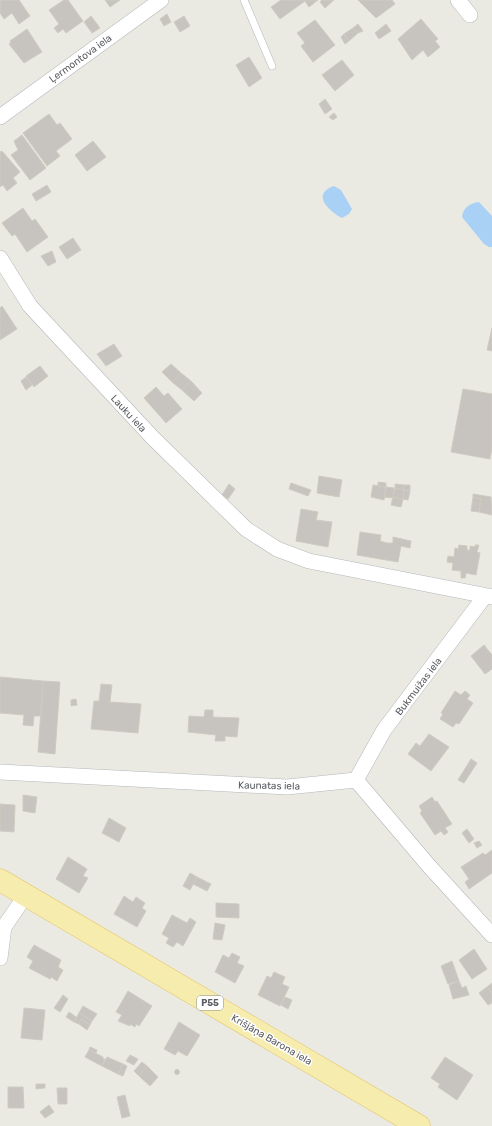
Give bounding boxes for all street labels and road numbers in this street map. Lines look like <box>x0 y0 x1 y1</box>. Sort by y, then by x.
street label: Ļermontova iela <box>47 32 114 85</box>
street label: Lauku iela <box>108 392 149 435</box>
street label: Bukmuižas iela <box>393 655 444 718</box>
street label: Kaunatas iela <box>238 779 300 793</box>
road number: P55 <box>197 996 223 1010</box>
street label: Krišjāņa Barona iela <box>229 1012 314 1068</box>

